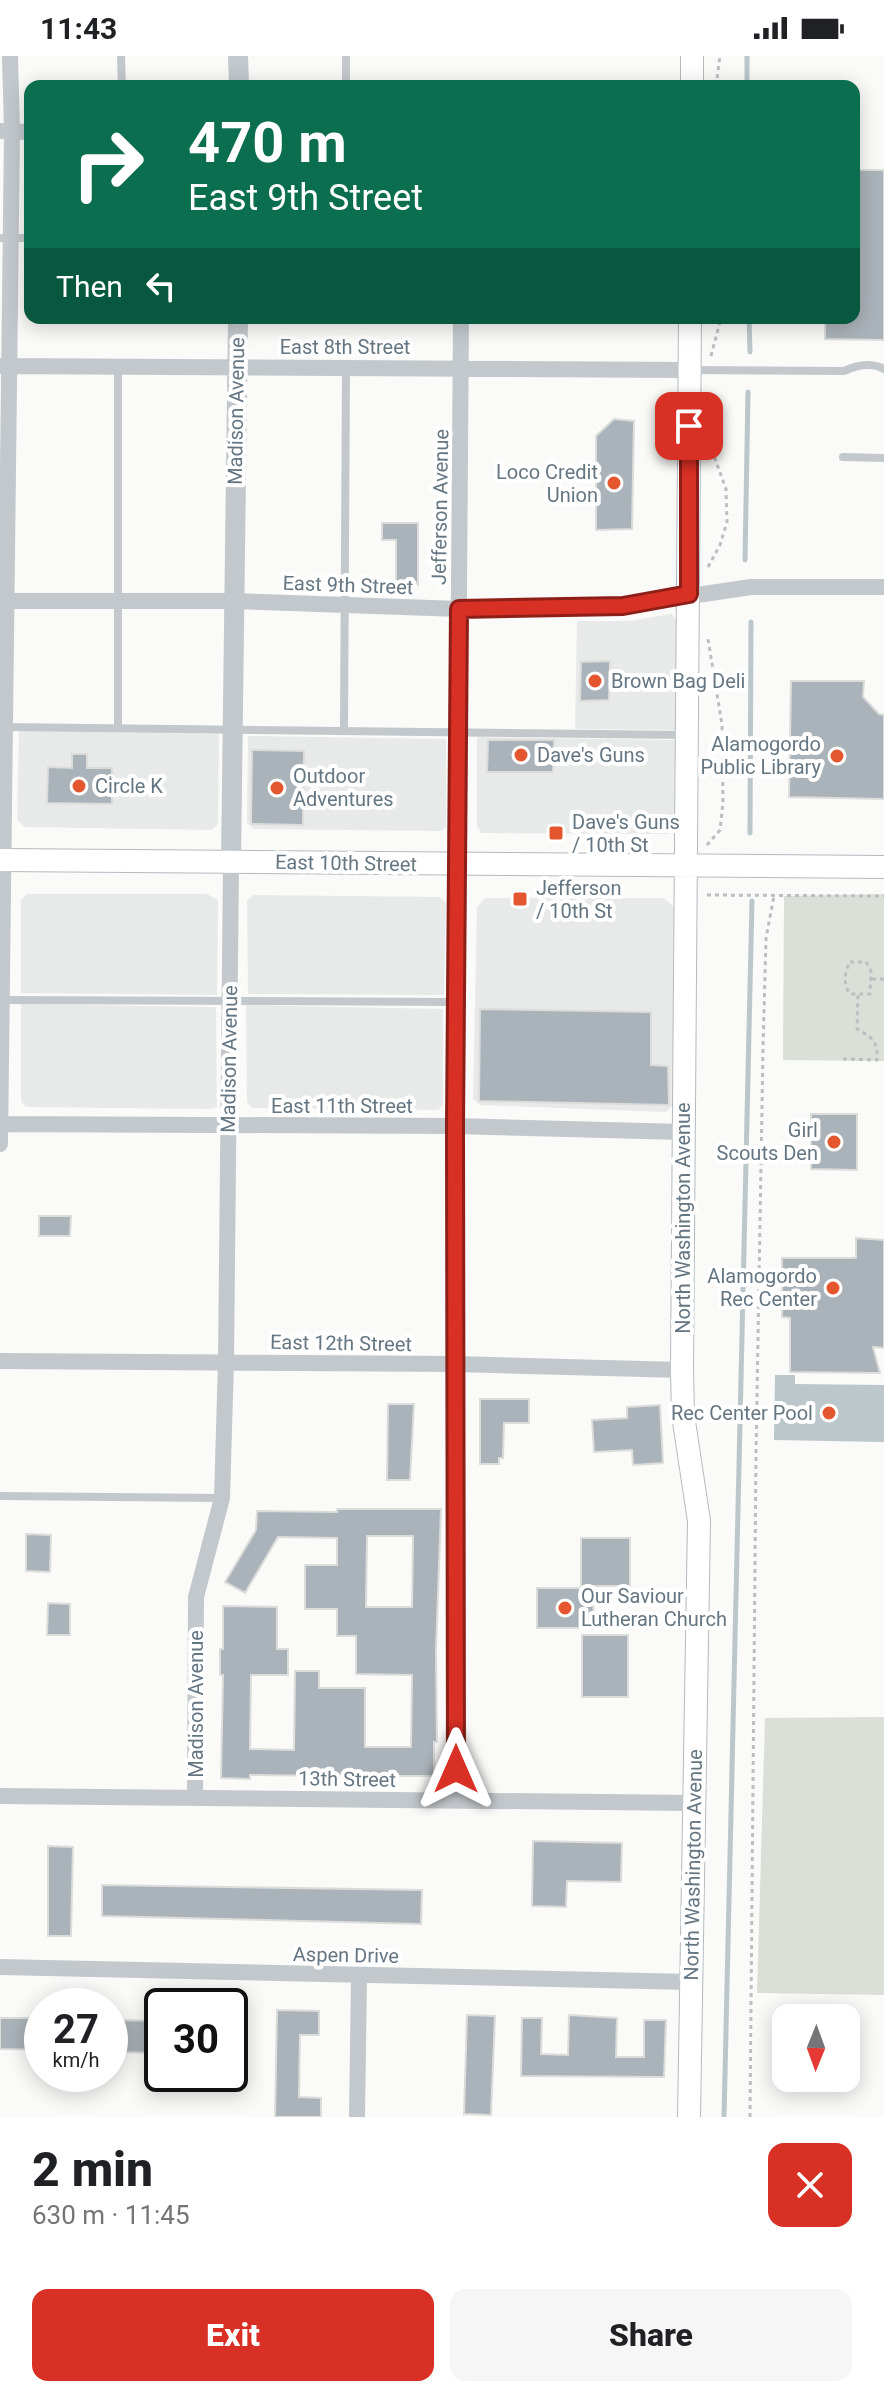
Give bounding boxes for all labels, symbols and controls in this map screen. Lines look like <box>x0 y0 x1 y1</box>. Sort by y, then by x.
text: 11:43 <box>40 11 117 46</box>
text: 470 m <box>188 110 347 176</box>
icon: right <box>56 112 160 216</box>
text: East 9th Street <box>188 177 423 219</box>
icon: left <box>139 264 183 308</box>
text: Then <box>56 269 123 304</box>
street label: East 8th Street <box>280 335 410 359</box>
street label: Madison Avenue <box>223 337 249 485</box>
pin <box>655 392 723 460</box>
icon: arrive <box>667 404 711 448</box>
street label: Jefferson Avenue <box>427 429 453 585</box>
place label: Loco Credit Union <box>496 460 598 507</box>
marker: Loco Credit Union <box>605 474 623 492</box>
street label: East 9th Street <box>282 571 414 599</box>
place label: Brown Bag Deli <box>611 669 745 693</box>
marker: Brown Bag Deli <box>586 672 604 690</box>
place label: Alamogordo Public Library <box>700 732 822 779</box>
place label: Dave's Guns <box>537 743 645 767</box>
marker: Dave's Guns <box>512 746 530 764</box>
marker: Alamogordo Public Library <box>828 747 846 765</box>
place label: Outdoor Adventures <box>293 764 394 811</box>
place label: Circle K <box>95 774 163 798</box>
marker: Circle K <box>70 777 88 795</box>
marker: Outdoor Adventures <box>268 779 286 797</box>
place label: Dave's Guns / 10th St <box>572 810 680 857</box>
marker: Dave's Guns / 10th St <box>547 824 565 842</box>
street label: East 10th Street <box>275 850 417 876</box>
place label: Jefferson / 10th St <box>536 876 621 923</box>
marker: Jefferson / 10th St <box>511 890 529 908</box>
street label: Madison Avenue <box>216 985 242 1133</box>
street label: East 11th Street <box>271 1094 413 1118</box>
street label: North Washington Avenue <box>671 1102 695 1334</box>
place label: Girl Scouts Den <box>717 1118 818 1165</box>
marker: Girl Scouts Den <box>825 1133 843 1151</box>
place label: Alamogordo Rec Center <box>707 1264 817 1311</box>
marker: Alamogordo Rec Center <box>824 1279 842 1297</box>
street label: East 12th Street <box>270 1330 412 1356</box>
place label: Rec Center Pool <box>671 1401 813 1425</box>
marker: Rec Center Pool <box>820 1404 838 1422</box>
place label: Our Saviour Lutheran Church <box>581 1584 727 1631</box>
marker: Our Saviour Lutheran Church <box>556 1599 574 1617</box>
street label: Madison Avenue <box>184 1630 208 1778</box>
position arrow <box>414 1727 498 1811</box>
street label: North Washington Avenue <box>679 1749 707 1981</box>
street label: 13th Street <box>298 1766 396 1792</box>
street label: Aspen Drive <box>293 1942 399 1968</box>
speed limit sign: 30 <box>144 1988 248 2092</box>
north arrow <box>772 2004 860 2092</box>
map controls <box>772 2004 860 2092</box>
text: 27 <box>53 2006 99 2053</box>
text: km/h <box>53 2048 99 2072</box>
text: 2 min <box>32 2141 153 2198</box>
button: close <box>768 2143 852 2227</box>
text: 630 m · 11:45 <box>32 2200 190 2230</box>
button: Exit <box>32 2289 434 2381</box>
button: Share <box>450 2289 852 2381</box>

